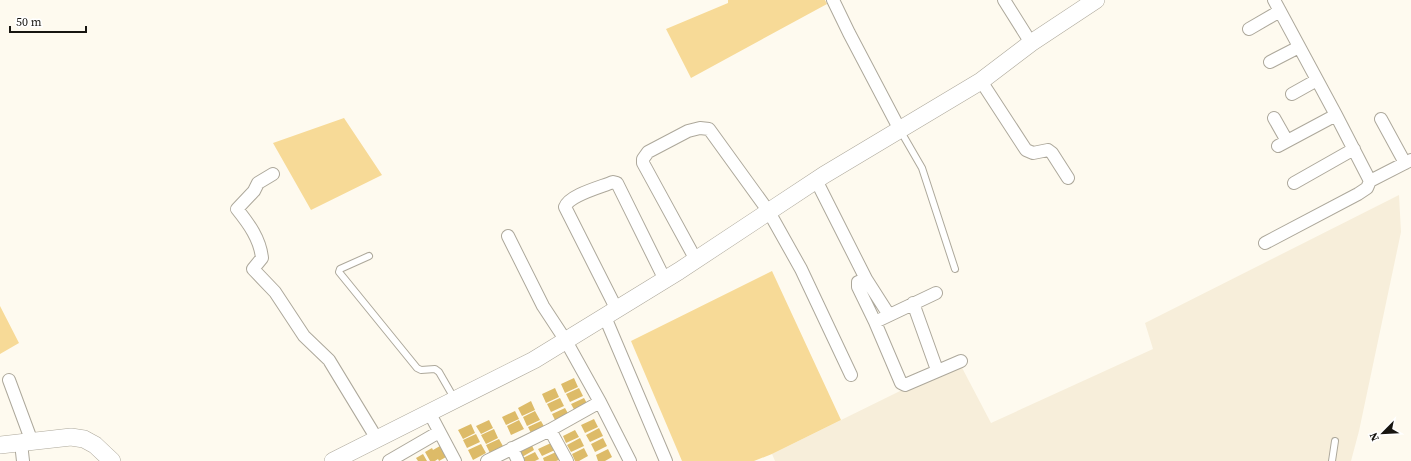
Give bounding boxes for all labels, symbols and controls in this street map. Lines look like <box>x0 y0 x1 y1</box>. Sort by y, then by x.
scale bar <box>10 8 86 34</box>
text: 50 m <box>16 14 42 30</box>
north arrow <box>1363 413 1403 453</box>
text: N <box>1366 430 1383 444</box>

